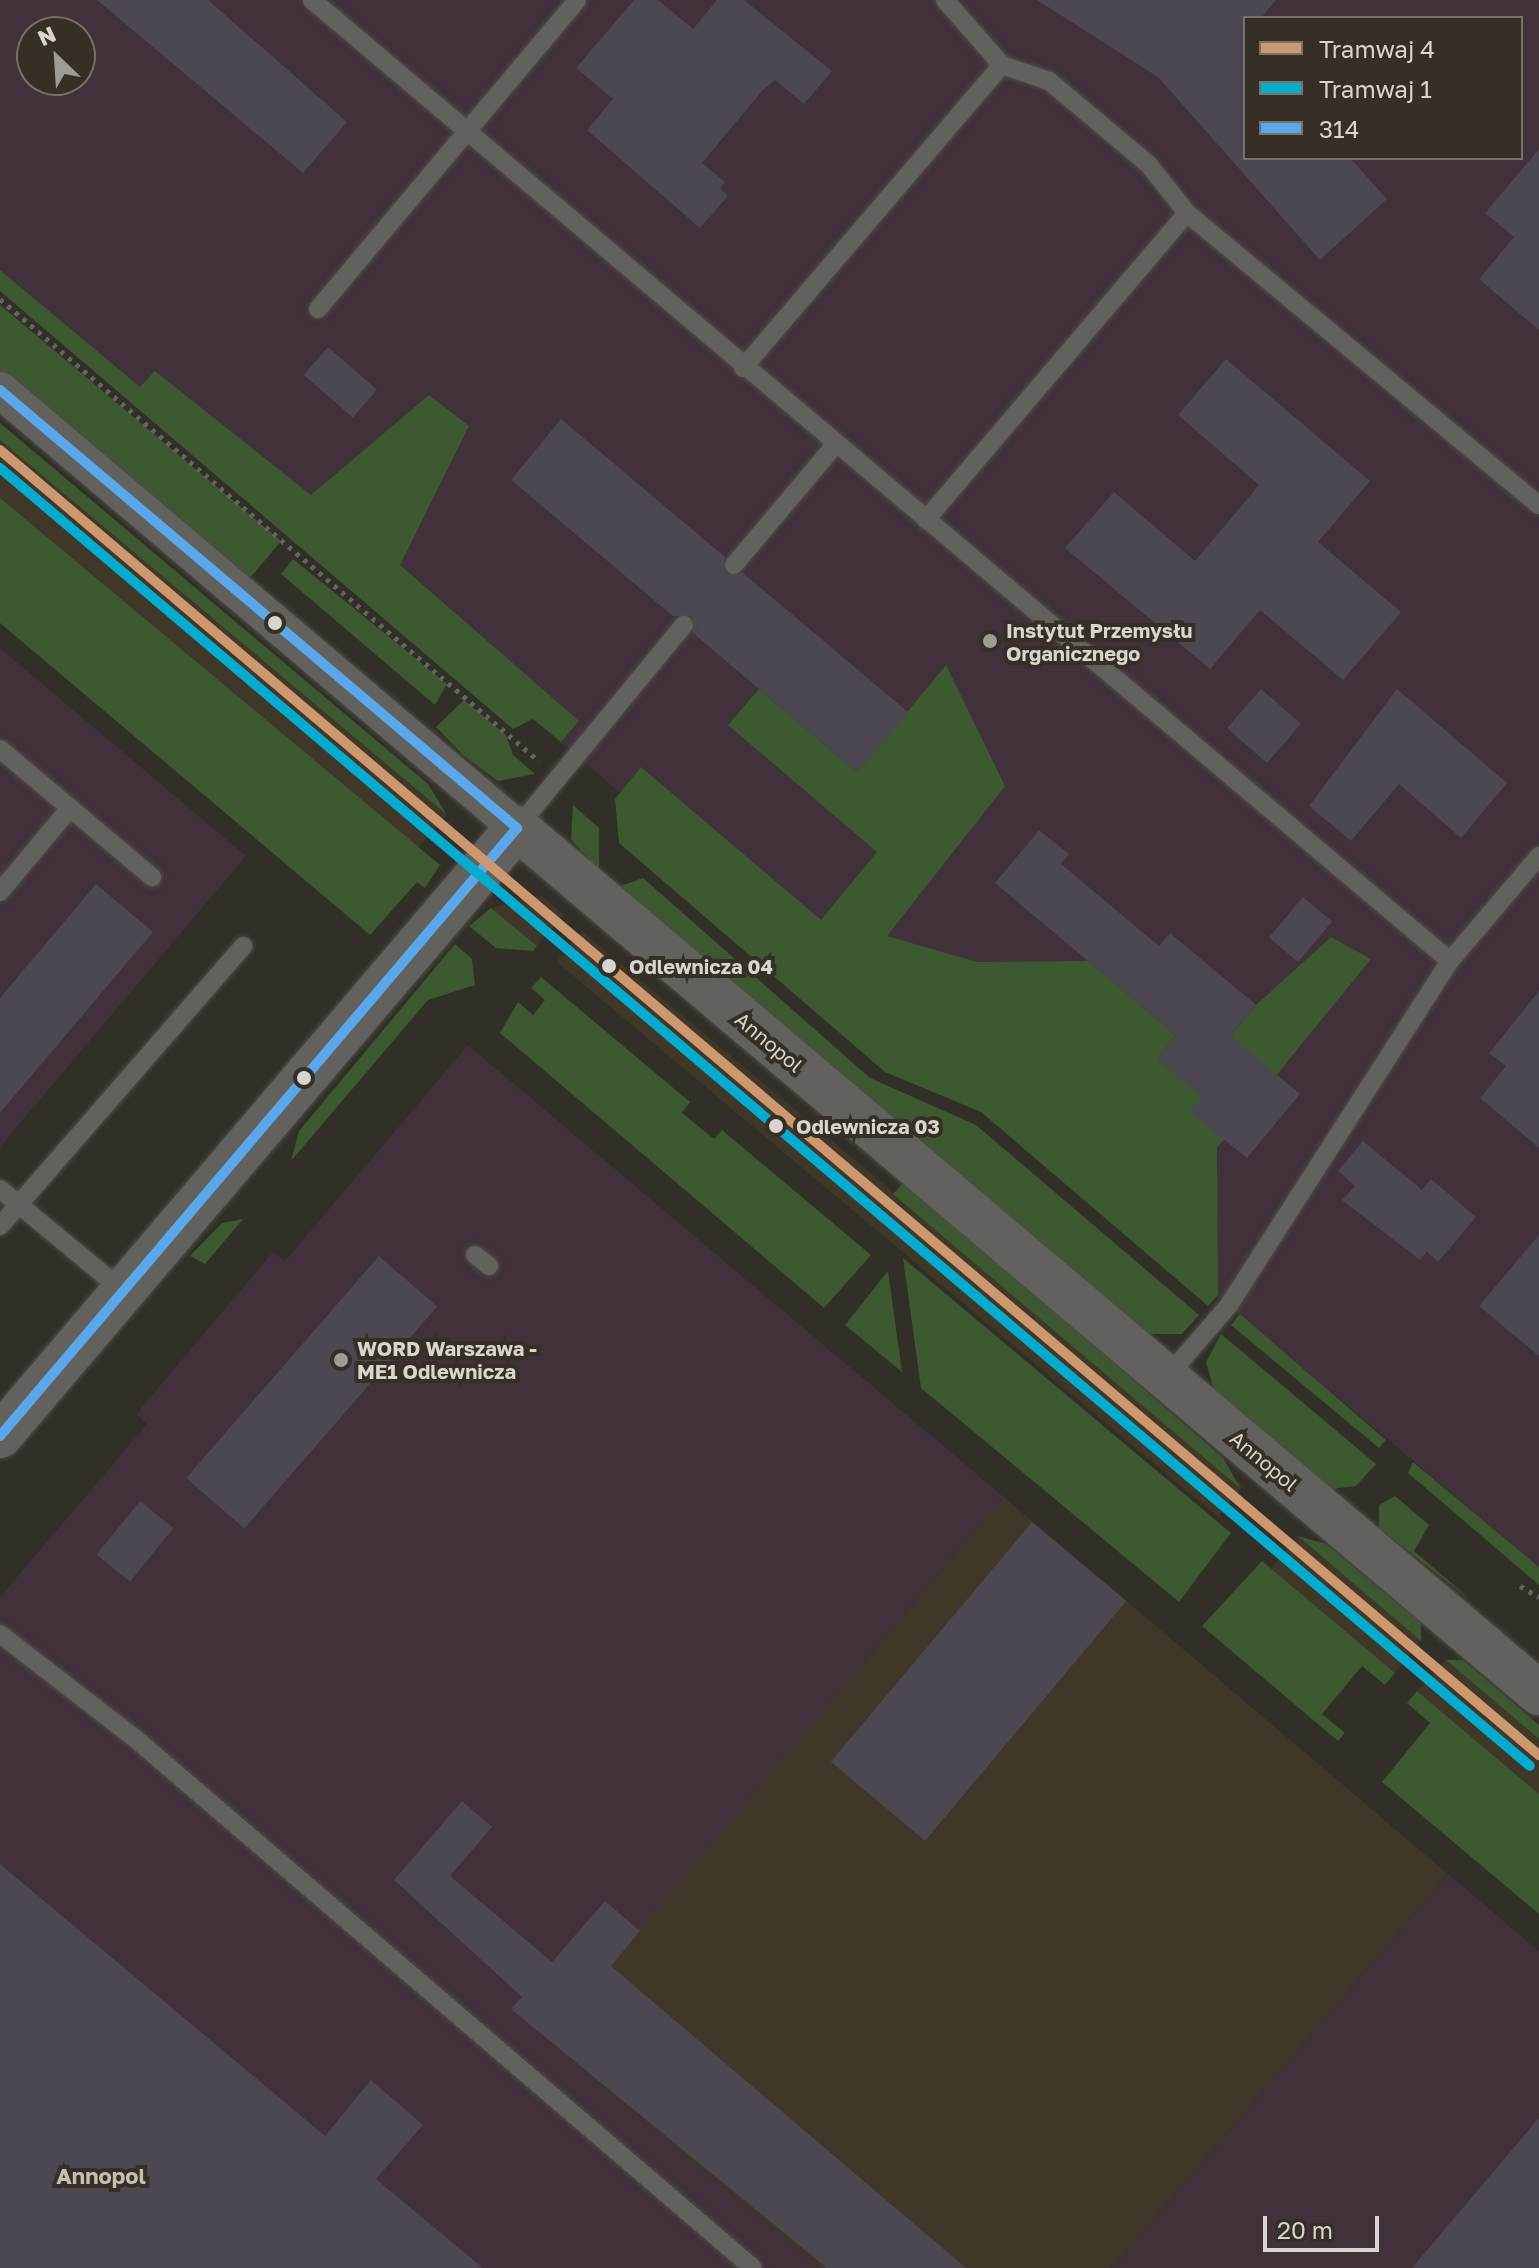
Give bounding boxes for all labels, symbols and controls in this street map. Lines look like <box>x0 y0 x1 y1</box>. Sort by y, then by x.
north arrow <box>16 16 96 96</box>
legend <box>1243 16 1523 160</box>
text: N <box>33 20 60 51</box>
text: Tramwaj 4 <box>1319 34 1435 63</box>
text: Tramwaj 1 <box>1319 74 1432 103</box>
text: 314 <box>1319 114 1359 143</box>
unlabelled marker <box>267 615 283 631</box>
place label: Instytut Przemysłu Organicznego <box>1006 618 1192 665</box>
marker: Instytut Przemysłu Organicznego <box>981 632 999 650</box>
marker: Odlewnicza 04 <box>596 953 622 979</box>
place label: Odlewnicza 04 <box>629 954 773 978</box>
street label: Annopol <box>730 1007 808 1077</box>
unlabelled marker <box>296 1070 312 1086</box>
marker: Odlewnicza 03 <box>763 1113 789 1139</box>
place label: Odlewnicza 03 <box>796 1114 940 1138</box>
place label: WORD Warszawa - ME1 Odlewnicza <box>357 1336 537 1383</box>
marker: WORD Warszawa - ME1 Odlewnicza <box>332 1351 350 1369</box>
street label: Annopol <box>1225 1426 1303 1496</box>
district label: Annopol <box>56 2163 146 2189</box>
scale bar <box>1267 2200 1383 2250</box>
text: 20 m <box>1277 2215 1333 2244</box>

